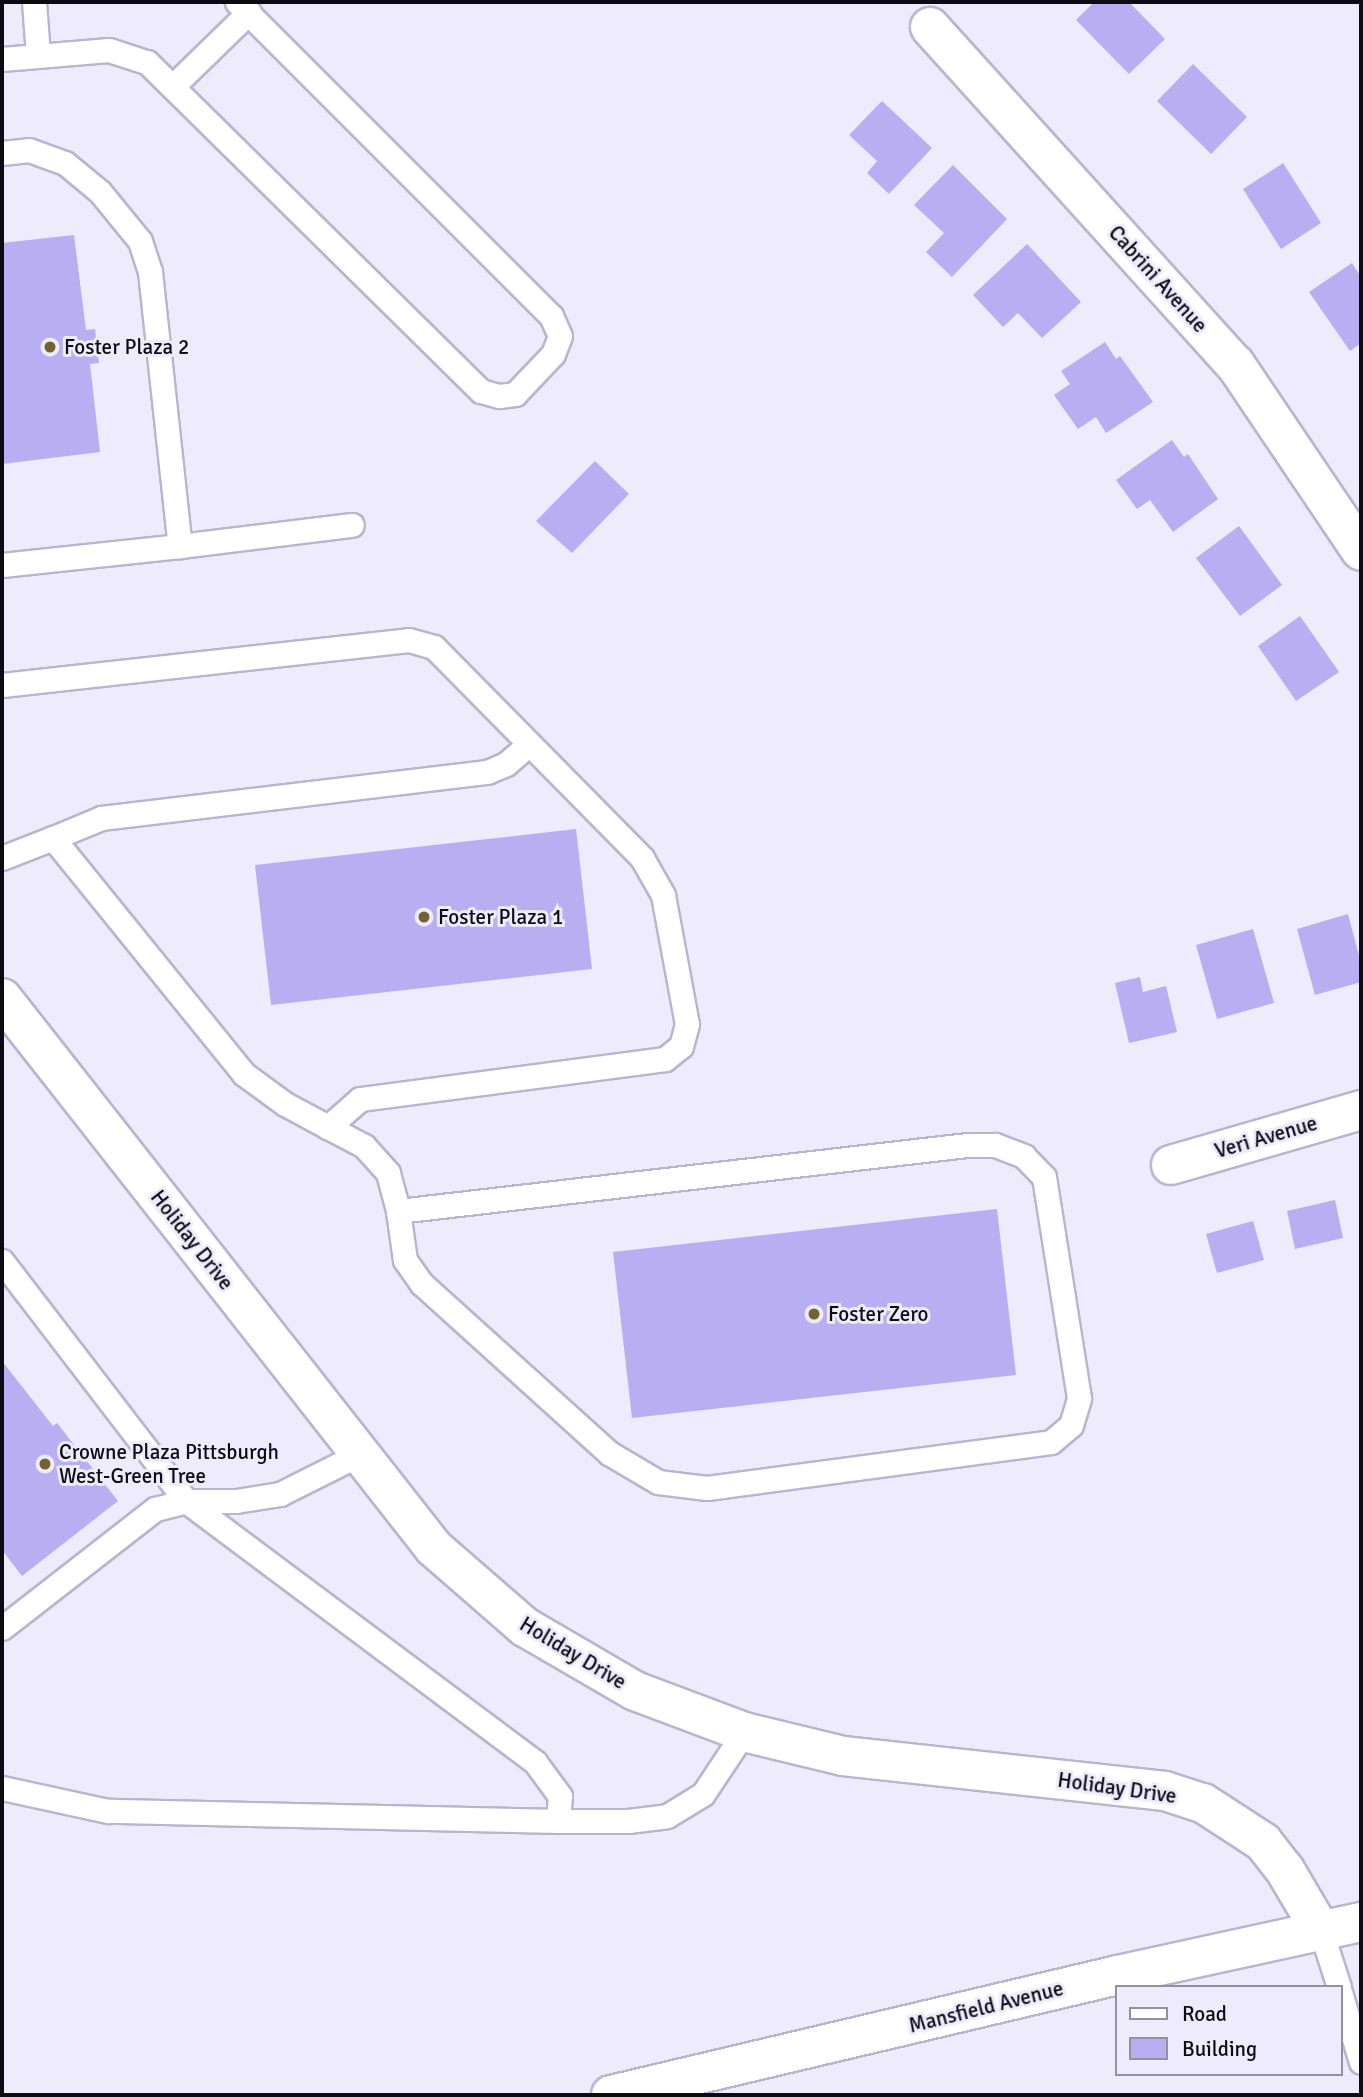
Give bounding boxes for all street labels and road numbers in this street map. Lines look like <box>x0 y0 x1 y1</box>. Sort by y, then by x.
street label: Cabrini Avenue <box>1103 220 1213 338</box>
street label: Veri Avenue <box>1212 1110 1320 1164</box>
street label: Holiday Drive <box>145 1185 239 1295</box>
street label: Holiday Drive <box>515 1611 631 1695</box>
street label: Holiday Drive <box>1056 1767 1178 1809</box>
street label: Mansfield Avenue <box>906 1976 1066 2038</box>

